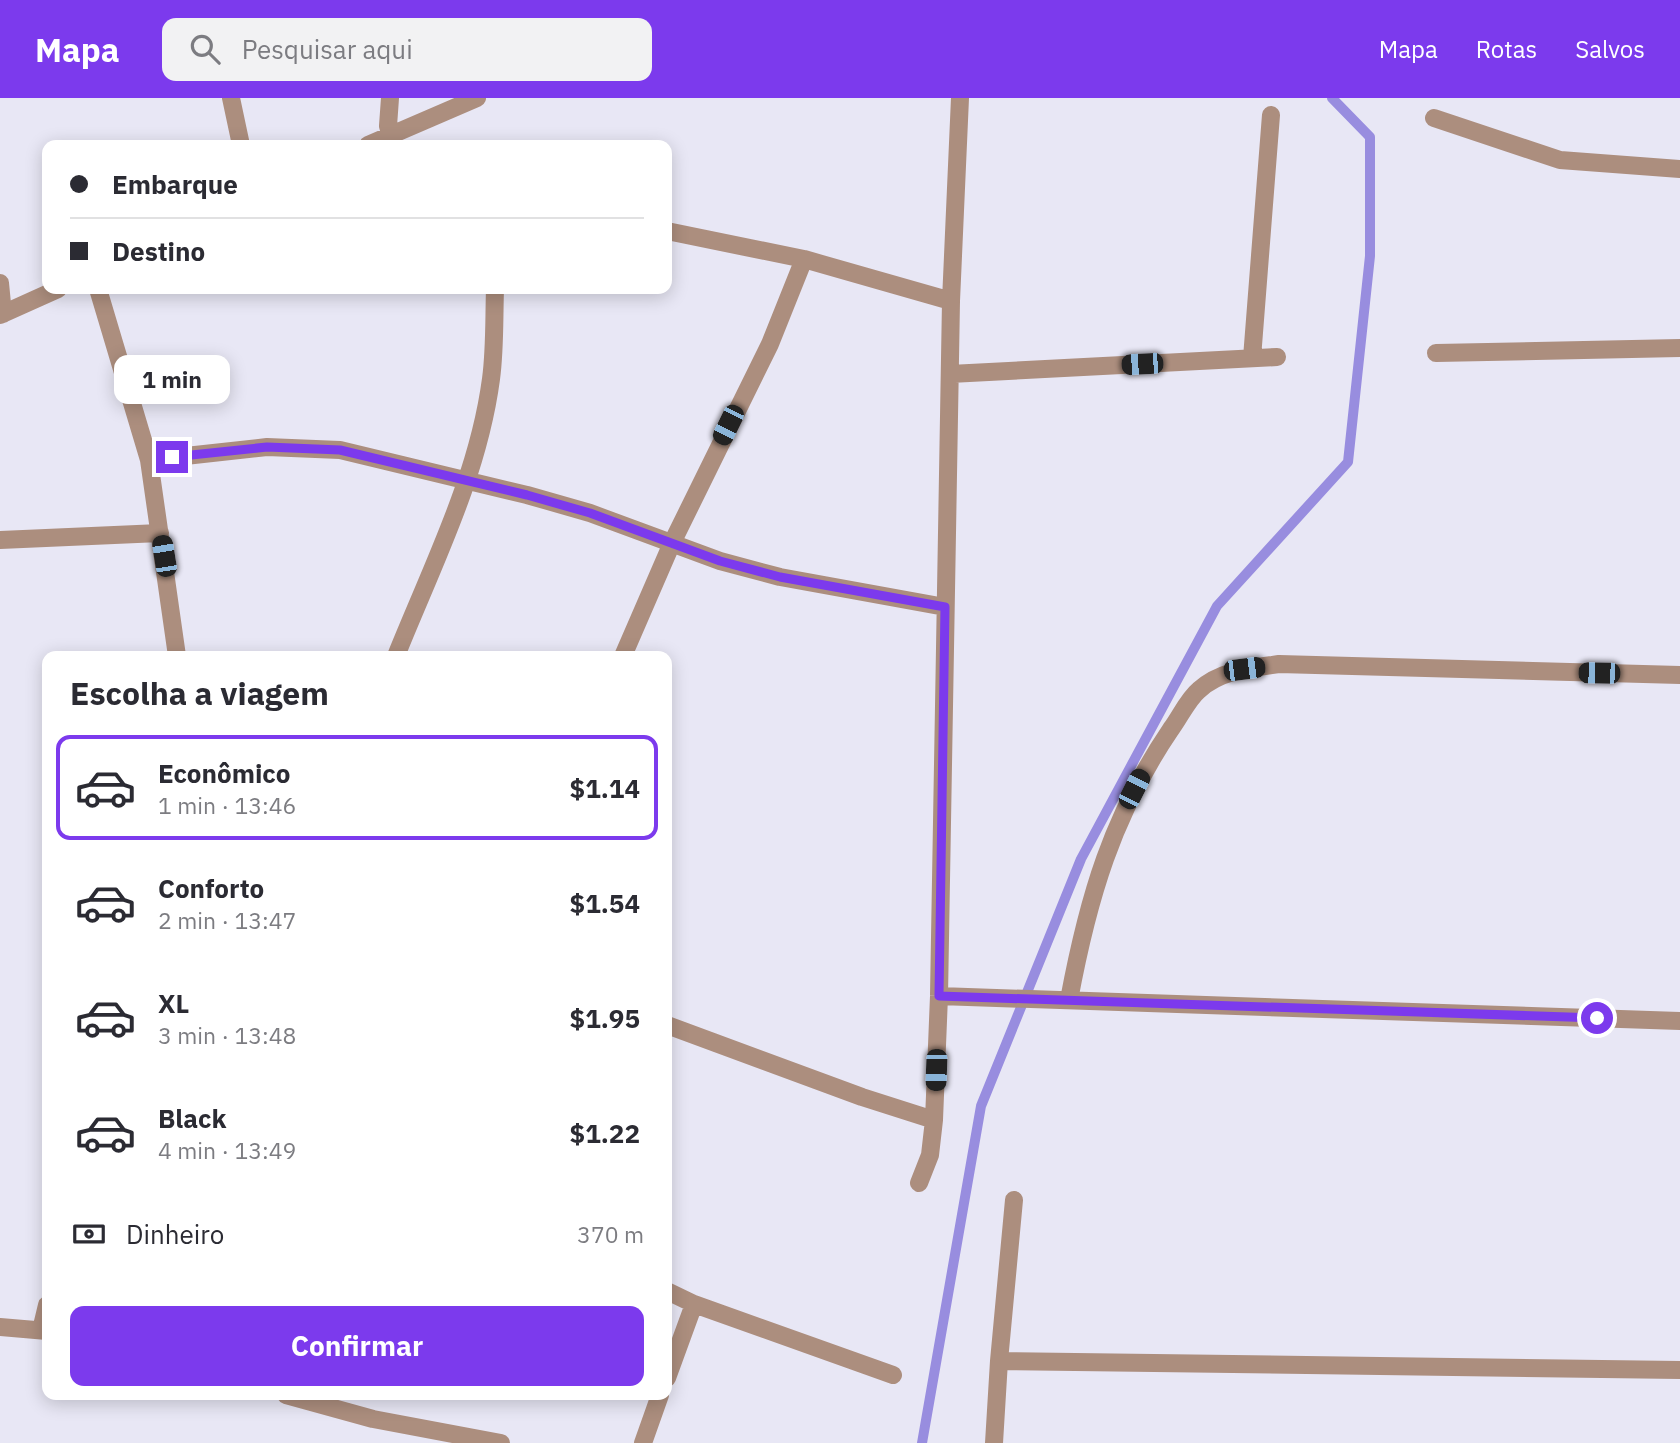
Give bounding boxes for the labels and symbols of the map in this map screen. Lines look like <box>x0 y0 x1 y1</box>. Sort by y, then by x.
car <box>1121 352 1164 376</box>
callout: 1 min <box>114 356 230 404</box>
car <box>710 402 747 448</box>
route end <box>156 441 188 473</box>
car <box>151 534 178 578</box>
car <box>1222 656 1267 682</box>
car <box>1578 662 1621 684</box>
car <box>1116 766 1153 812</box>
route start <box>1581 1002 1613 1034</box>
car <box>925 1049 948 1091</box>

